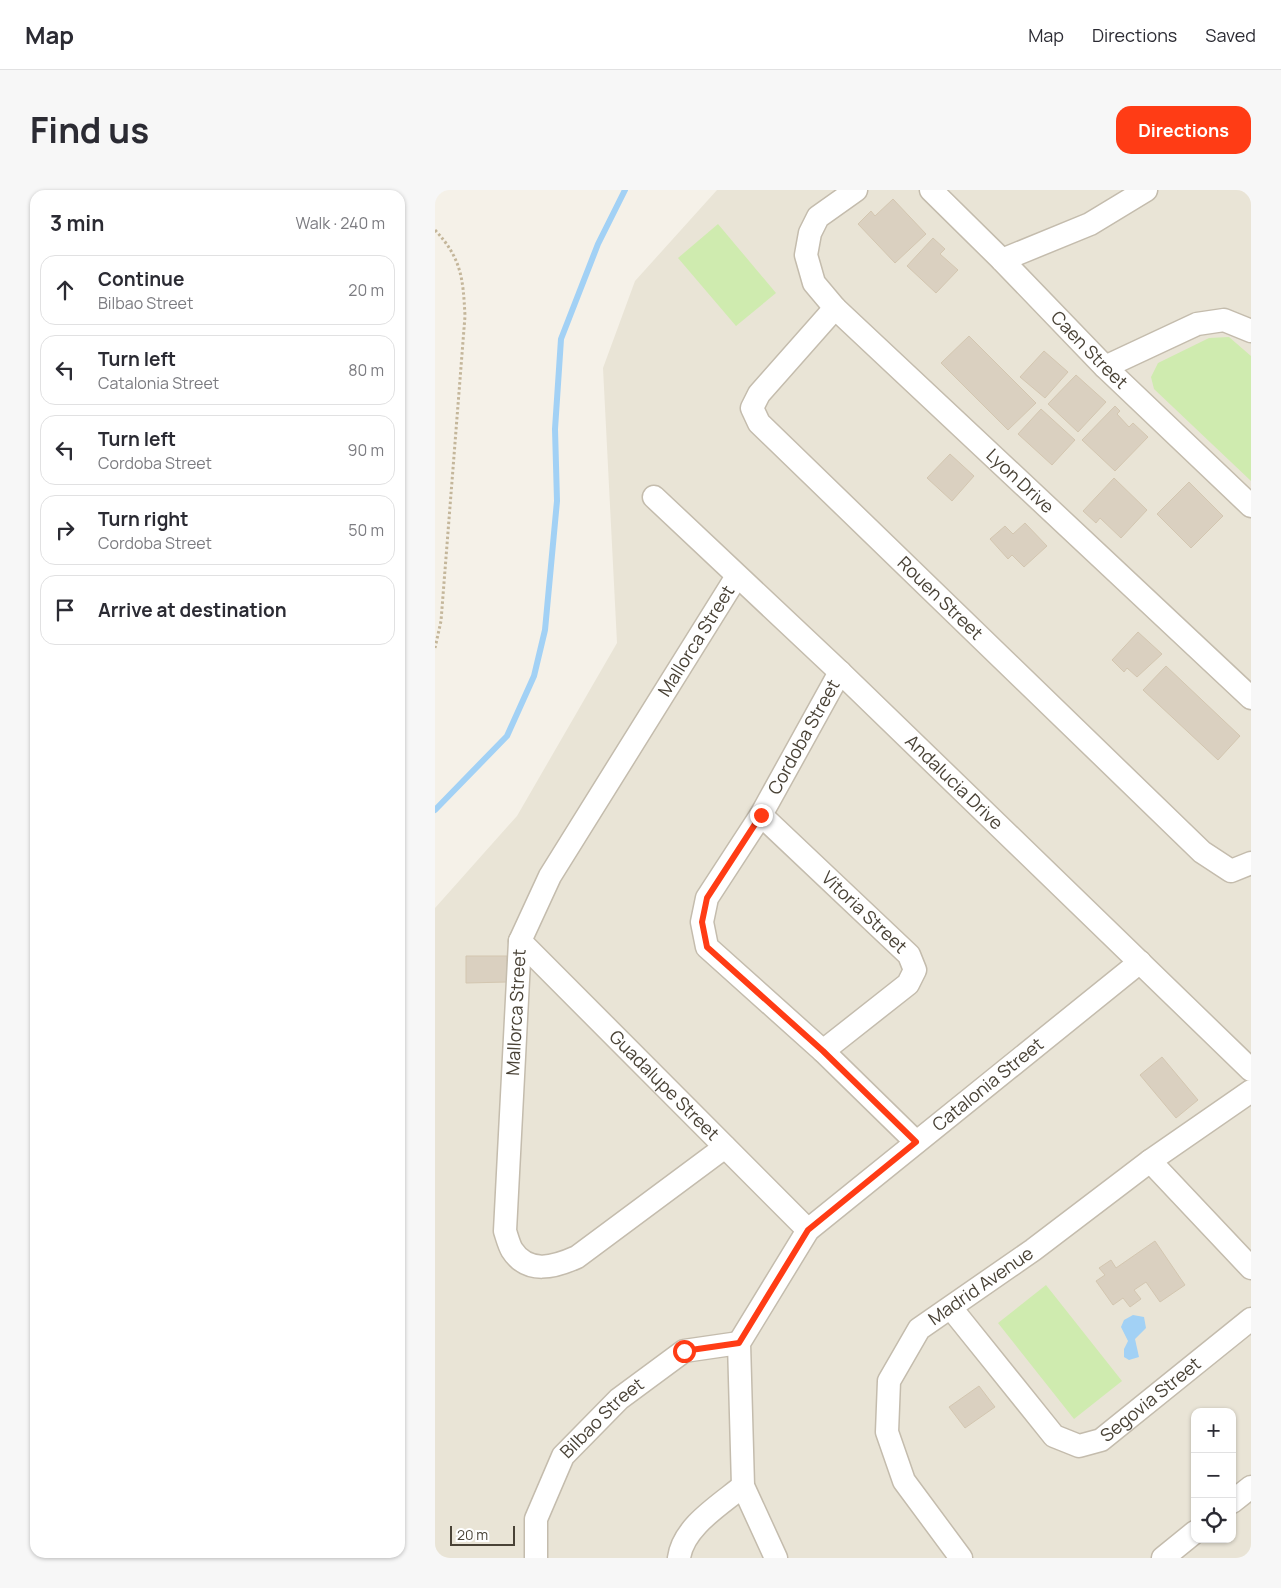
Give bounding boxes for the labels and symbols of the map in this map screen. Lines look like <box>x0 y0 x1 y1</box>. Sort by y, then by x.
street label: Caen Street <box>1046 305 1133 394</box>
street label: Lyon Drive <box>981 443 1060 518</box>
street label: Rouen Street <box>893 551 989 645</box>
street label: Mallorca Street <box>652 580 739 701</box>
street label: Cordoba Street <box>762 675 845 798</box>
street label: Andalucia Drive <box>901 729 1009 835</box>
route end <box>750 804 773 827</box>
street label: Vitoria Street <box>817 866 913 958</box>
street label: Mallorca Street <box>500 948 531 1076</box>
street label: Guadalupe Street <box>604 1024 725 1145</box>
street label: Catalonia Street <box>927 1032 1048 1136</box>
street label: Madrid Avenue <box>923 1241 1037 1330</box>
route start <box>673 1340 696 1363</box>
street label: Segovia Street <box>1095 1351 1205 1447</box>
street label: Bilbao Street <box>554 1372 648 1463</box>
scale bar <box>450 1523 515 1546</box>

